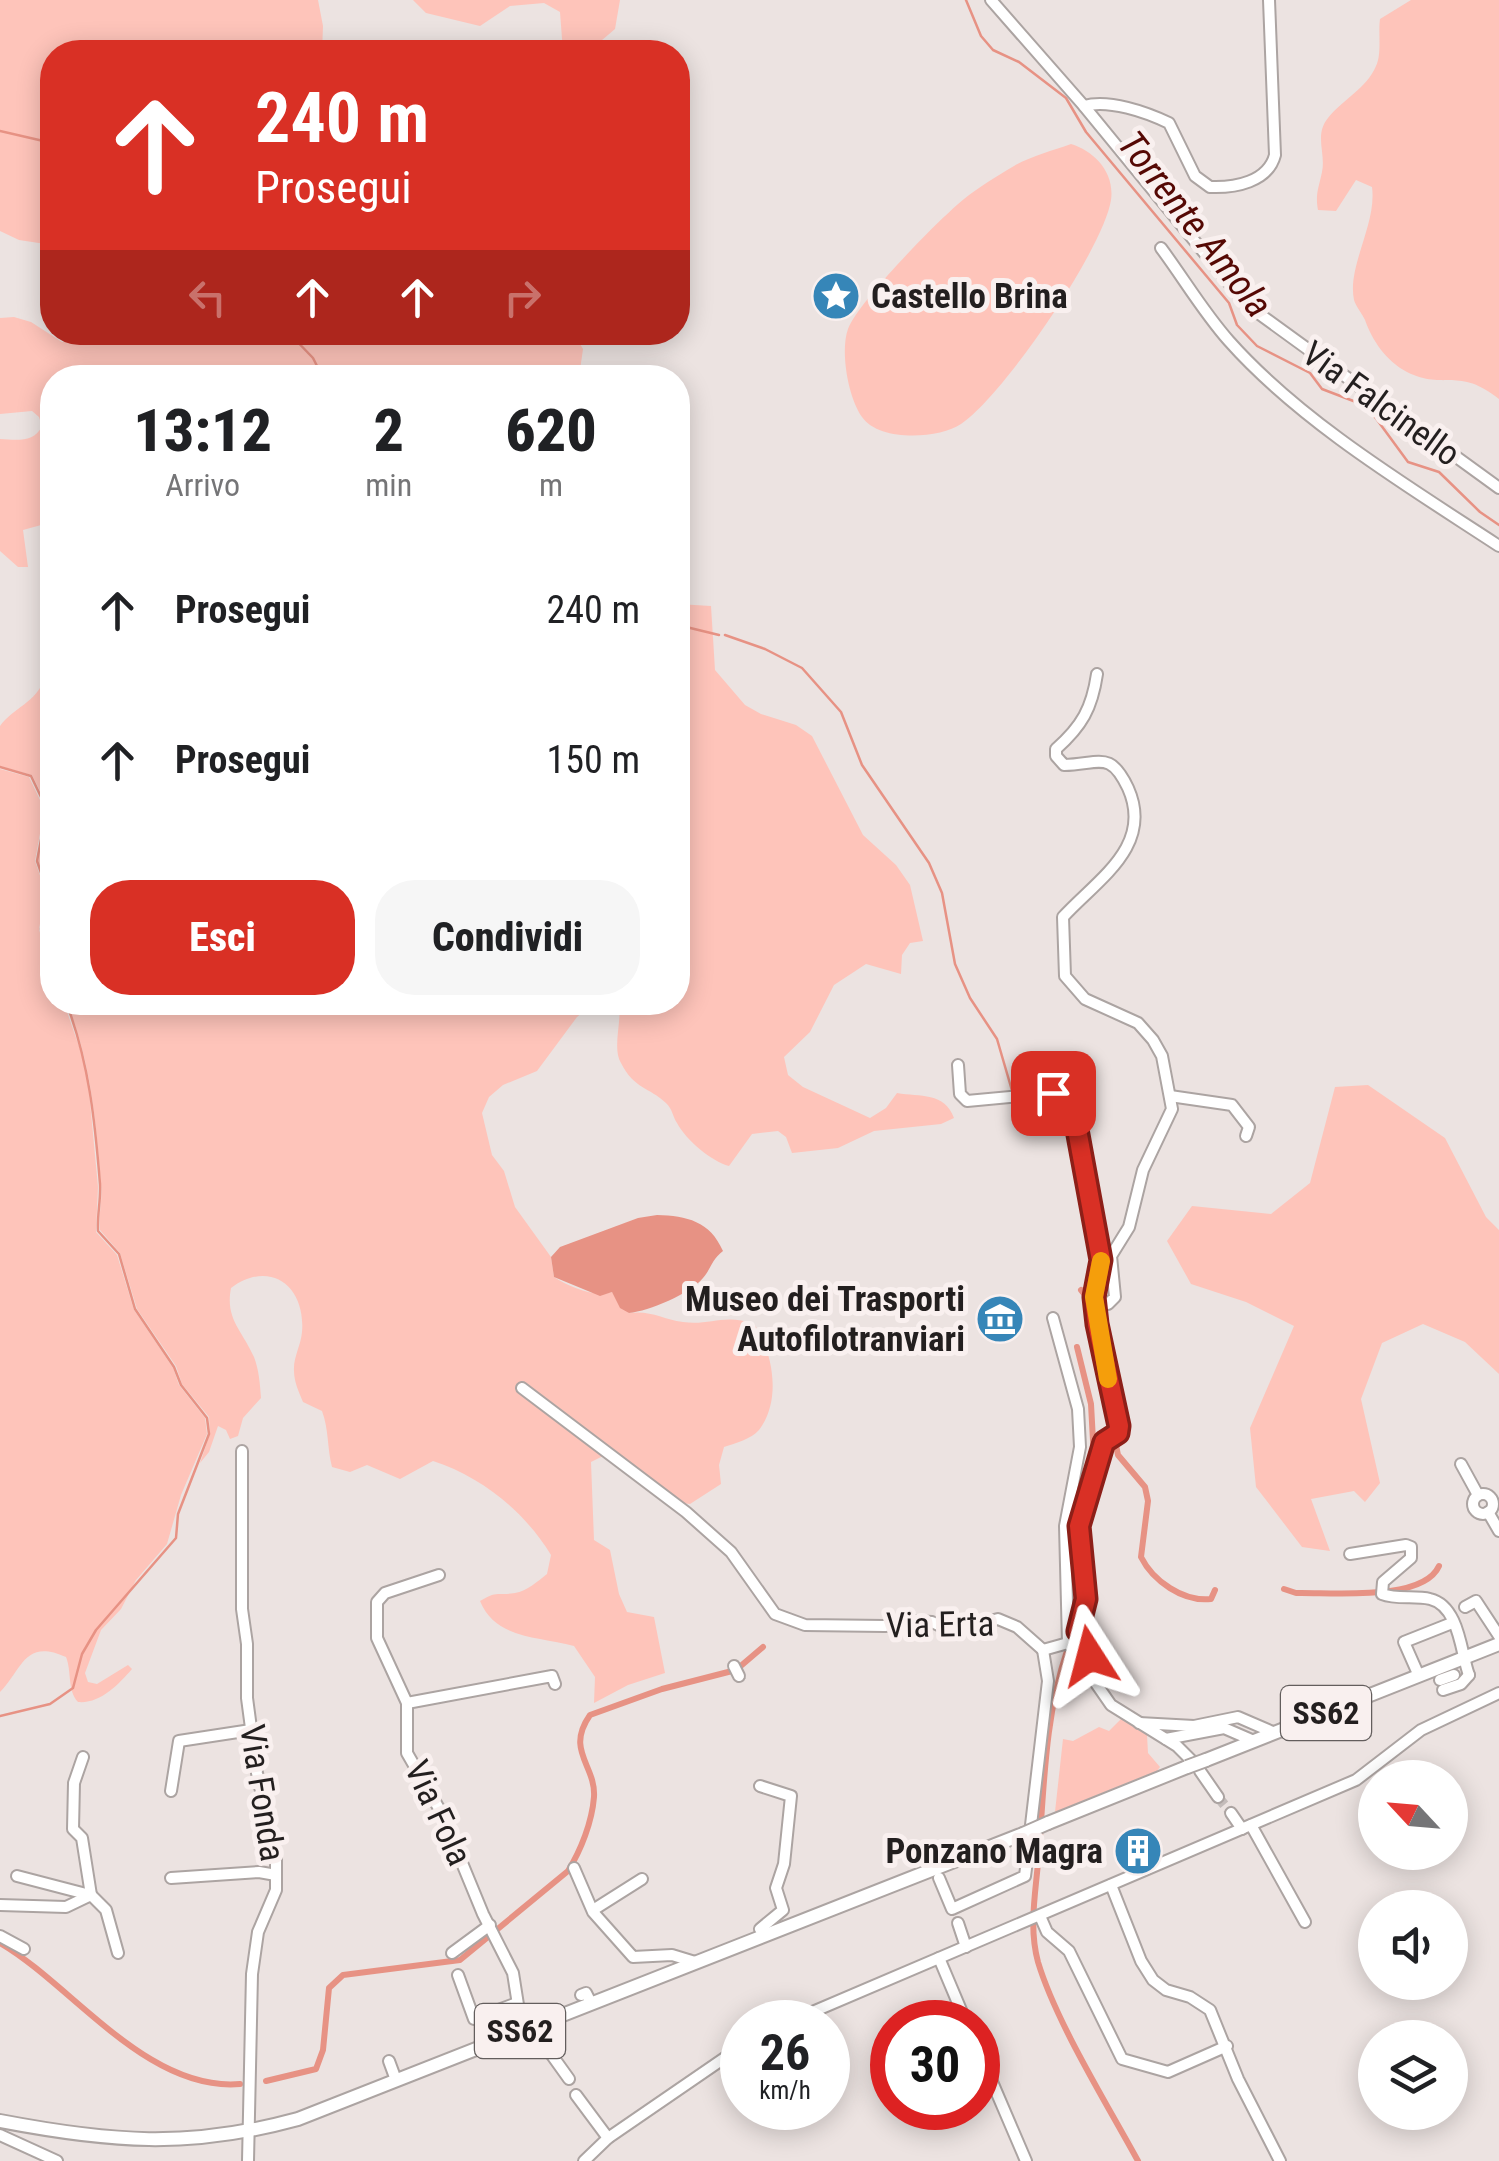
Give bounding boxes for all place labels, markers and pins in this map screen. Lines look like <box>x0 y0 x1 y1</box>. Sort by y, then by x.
place icon: Castello Brina <box>810 270 862 322</box>
place label: Castello Brina <box>871 276 1068 317</box>
pin <box>1011 1051 1096 1136</box>
place label: Museo dei Trasporti Autofilotranviari <box>685 1279 965 1360</box>
museum icon: Museo dei Trasporti Autofilotranviari <box>974 1293 1026 1345</box>
building icon: Ponzano Magra <box>1112 1825 1164 1877</box>
place label: Ponzano Magra <box>885 1831 1103 1872</box>

